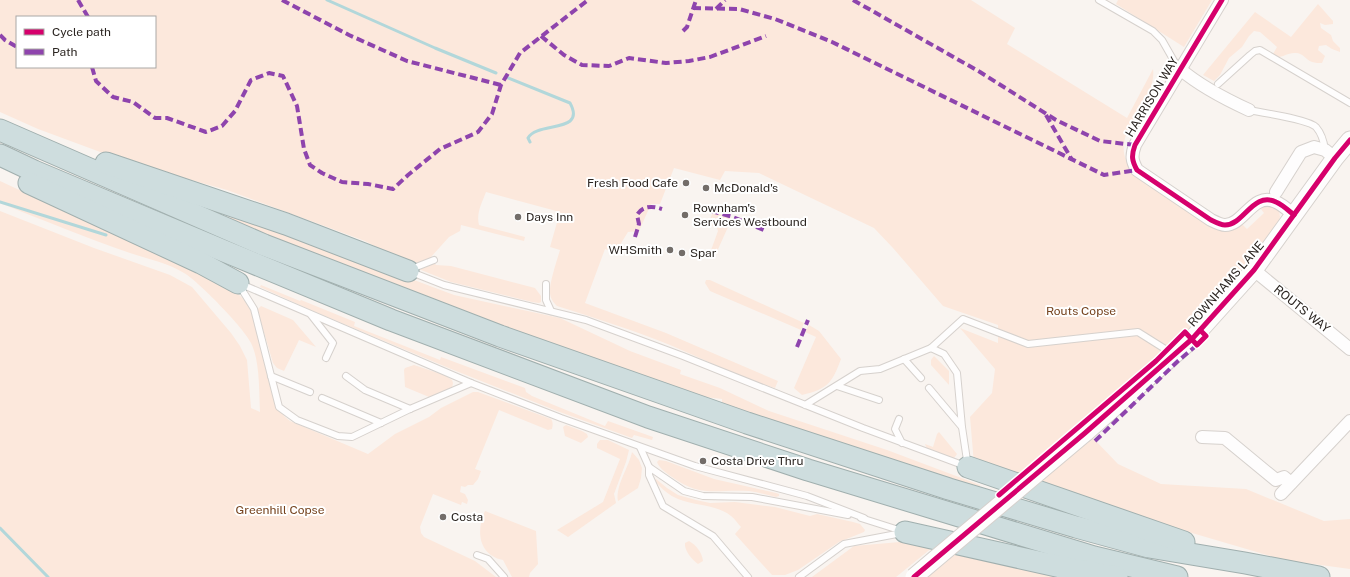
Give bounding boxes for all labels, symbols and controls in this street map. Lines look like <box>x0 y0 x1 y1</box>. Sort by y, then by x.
legend <box>16 16 156 68</box>
text: Cycle path <box>52 25 111 39</box>
text: Path <box>52 45 78 59</box>
street label: HARRISON WAY <box>1123 54 1182 139</box>
place label: Fresh Food Cafe <box>587 176 678 190</box>
marker: Fresh Food Cafe <box>681 178 691 188</box>
place label: McDonald's <box>714 181 778 195</box>
marker: McDonald's <box>701 183 711 193</box>
place label: Rownham's Services Westbound <box>693 201 807 229</box>
place label: Days Inn <box>526 210 573 224</box>
marker: Rownham's Services Westbound <box>680 210 690 220</box>
marker: Days Inn <box>513 212 523 222</box>
street label: ROWNHAMS LANE <box>1185 238 1267 330</box>
place label: WHSmith <box>608 243 662 257</box>
marker: WHSmith <box>665 245 675 255</box>
place label: Spar <box>690 246 717 260</box>
marker: Spar <box>677 248 687 258</box>
street label: ROUTS WAY <box>1271 282 1333 336</box>
park label: Routs Copse <box>1046 304 1116 318</box>
place label: Costa Drive Thru <box>711 454 803 468</box>
marker: Costa Drive Thru <box>698 456 708 466</box>
park label: Greenhill Copse <box>236 503 325 517</box>
place label: Costa <box>451 510 483 524</box>
marker: Costa <box>438 512 448 522</box>

